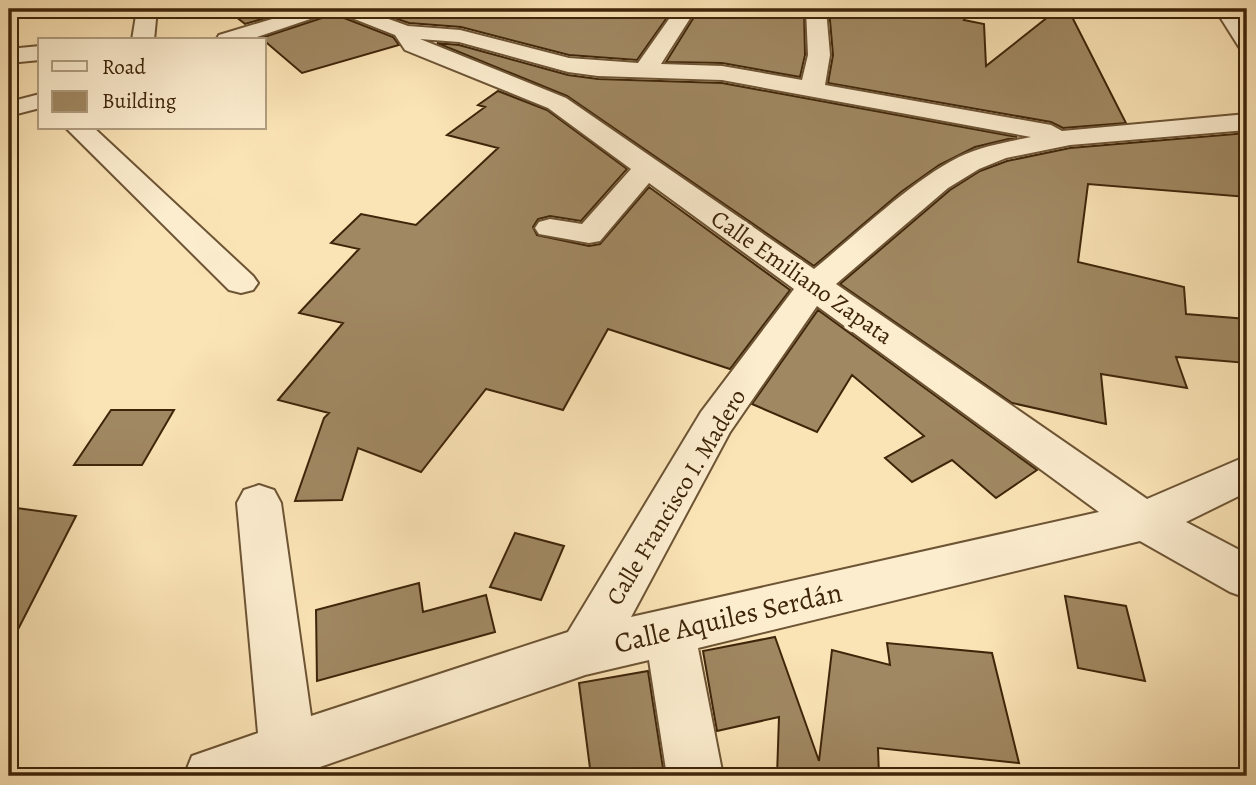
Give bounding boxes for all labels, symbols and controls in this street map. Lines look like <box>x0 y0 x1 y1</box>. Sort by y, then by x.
legend <box>38 38 266 130</box>
text: Road <box>102 53 146 81</box>
text: Building <box>102 87 177 115</box>
street label: Calle Emiliano Zapata <box>705 202 900 352</box>
street label: Calle Francisco I. Madero <box>599 383 753 611</box>
street label: Calle Aquiles Serdán <box>610 573 846 663</box>

